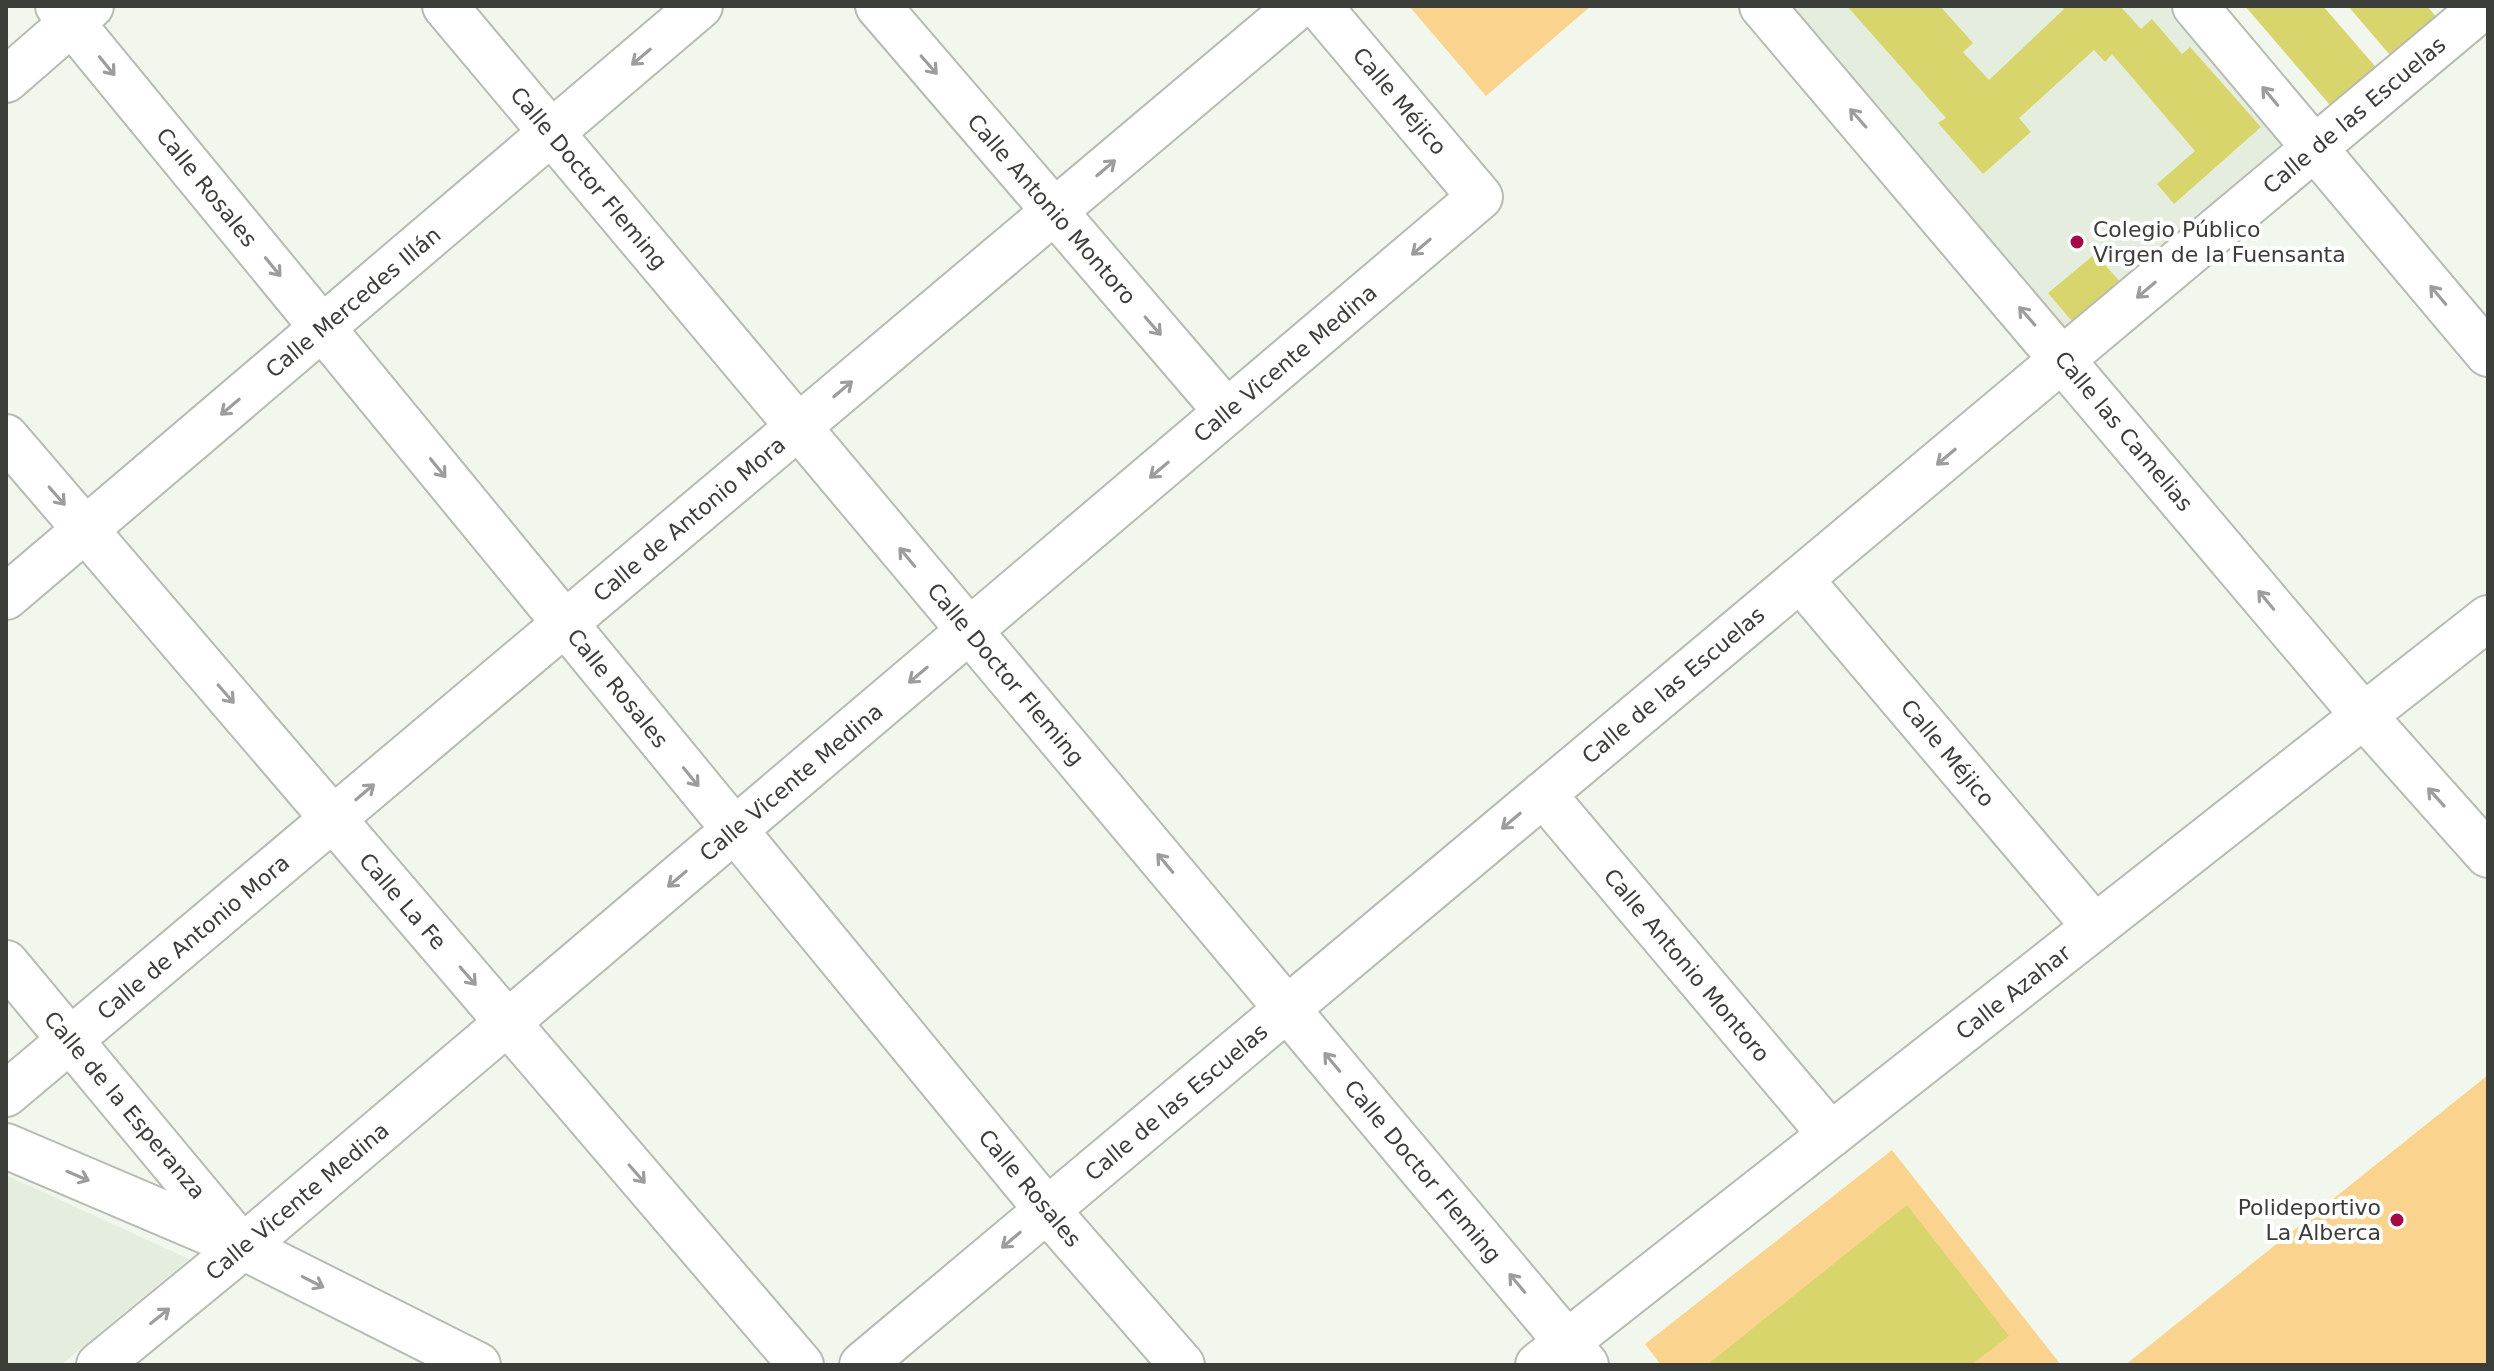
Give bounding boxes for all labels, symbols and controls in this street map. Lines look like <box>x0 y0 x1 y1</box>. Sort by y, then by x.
street label: Calle de las Escuelas <box>2258 32 2451 199</box>
street label: Calle Méjico <box>1348 43 1452 160</box>
one-way arrow <box>631 48 651 66</box>
one-way arrow <box>99 55 116 76</box>
one-way arrow <box>919 55 937 75</box>
street label: Calle Doctor Fleming <box>505 82 672 274</box>
one-way arrow <box>2261 86 2279 106</box>
one-way arrow <box>1849 108 1867 129</box>
street label: Calle Antonio Montoro <box>962 109 1141 309</box>
street label: Calle Rosales <box>151 123 262 252</box>
one-way arrow <box>1095 159 1115 177</box>
place label: Colegio Público Virgen de la Fuensanta <box>2093 217 2346 267</box>
street label: Calle Mercedes Illán <box>261 222 446 383</box>
marker: Colegio Público Virgen de la Fuensanta <box>2068 233 2086 251</box>
one-way arrow <box>1411 238 1432 256</box>
one-way arrow <box>264 256 282 277</box>
street label: Calle Vicente Medina <box>1189 280 1382 447</box>
one-way arrow <box>2136 281 2156 299</box>
one-way arrow <box>2429 285 2447 305</box>
one-way arrow <box>2018 306 2036 326</box>
one-way arrow <box>1144 315 1162 336</box>
street label: Calle las Camelias <box>2050 346 2198 516</box>
one-way arrow <box>832 381 852 399</box>
one-way arrow <box>220 398 240 416</box>
street label: Calle de Antonio Mora <box>588 432 790 607</box>
one-way arrow <box>1936 448 1957 466</box>
one-way arrow <box>429 457 446 478</box>
one-way arrow <box>1149 461 1169 479</box>
one-way arrow <box>48 486 66 506</box>
one-way arrow <box>898 547 916 568</box>
street label: Calle Doctor Fleming <box>922 578 1089 770</box>
one-way arrow <box>2257 590 2275 611</box>
street label: Calle de las Escuelas <box>1577 602 1770 769</box>
street label: Calle Rosales <box>562 624 673 753</box>
one-way arrow <box>908 666 929 684</box>
one-way arrow <box>217 683 235 704</box>
street label: Calle Méjico <box>1896 695 2000 812</box>
street label: Calle Vicente Medina <box>695 699 888 866</box>
one-way arrow <box>683 766 700 787</box>
one-way arrow <box>355 783 375 801</box>
one-way arrow <box>2427 787 2445 807</box>
one-way arrow <box>1501 812 1521 830</box>
street label: Calle La Fe <box>354 848 451 955</box>
street label: Calle de Antonio Mora <box>92 850 294 1025</box>
one-way arrow <box>1156 853 1174 874</box>
street label: Calle Antonio Montoro <box>1599 864 1775 1067</box>
one-way arrow <box>667 870 688 888</box>
street label: Calle Azahar <box>1951 939 2076 1045</box>
one-way arrow <box>459 966 477 986</box>
street label: Calle de la Esperanza <box>39 1006 210 1204</box>
street label: Calle de las Escuelas <box>1080 1019 1273 1186</box>
one-way arrow <box>1323 1053 1341 1073</box>
street label: Calle Doctor Fleming <box>1339 1075 1506 1267</box>
street label: Calle Vicente Medina <box>201 1118 394 1285</box>
street label: Calle Rosales <box>973 1125 1086 1252</box>
one-way arrow <box>628 1163 646 1183</box>
one-way arrow <box>65 1170 90 1185</box>
place label: Polideportivo La Alberca <box>2238 1195 2381 1245</box>
marker: Polideportivo La Alberca <box>2388 1211 2406 1229</box>
one-way arrow <box>1001 1231 1022 1249</box>
one-way arrow <box>1508 1273 1526 1294</box>
one-way arrow <box>301 1275 325 1291</box>
one-way arrow <box>149 1307 169 1325</box>

